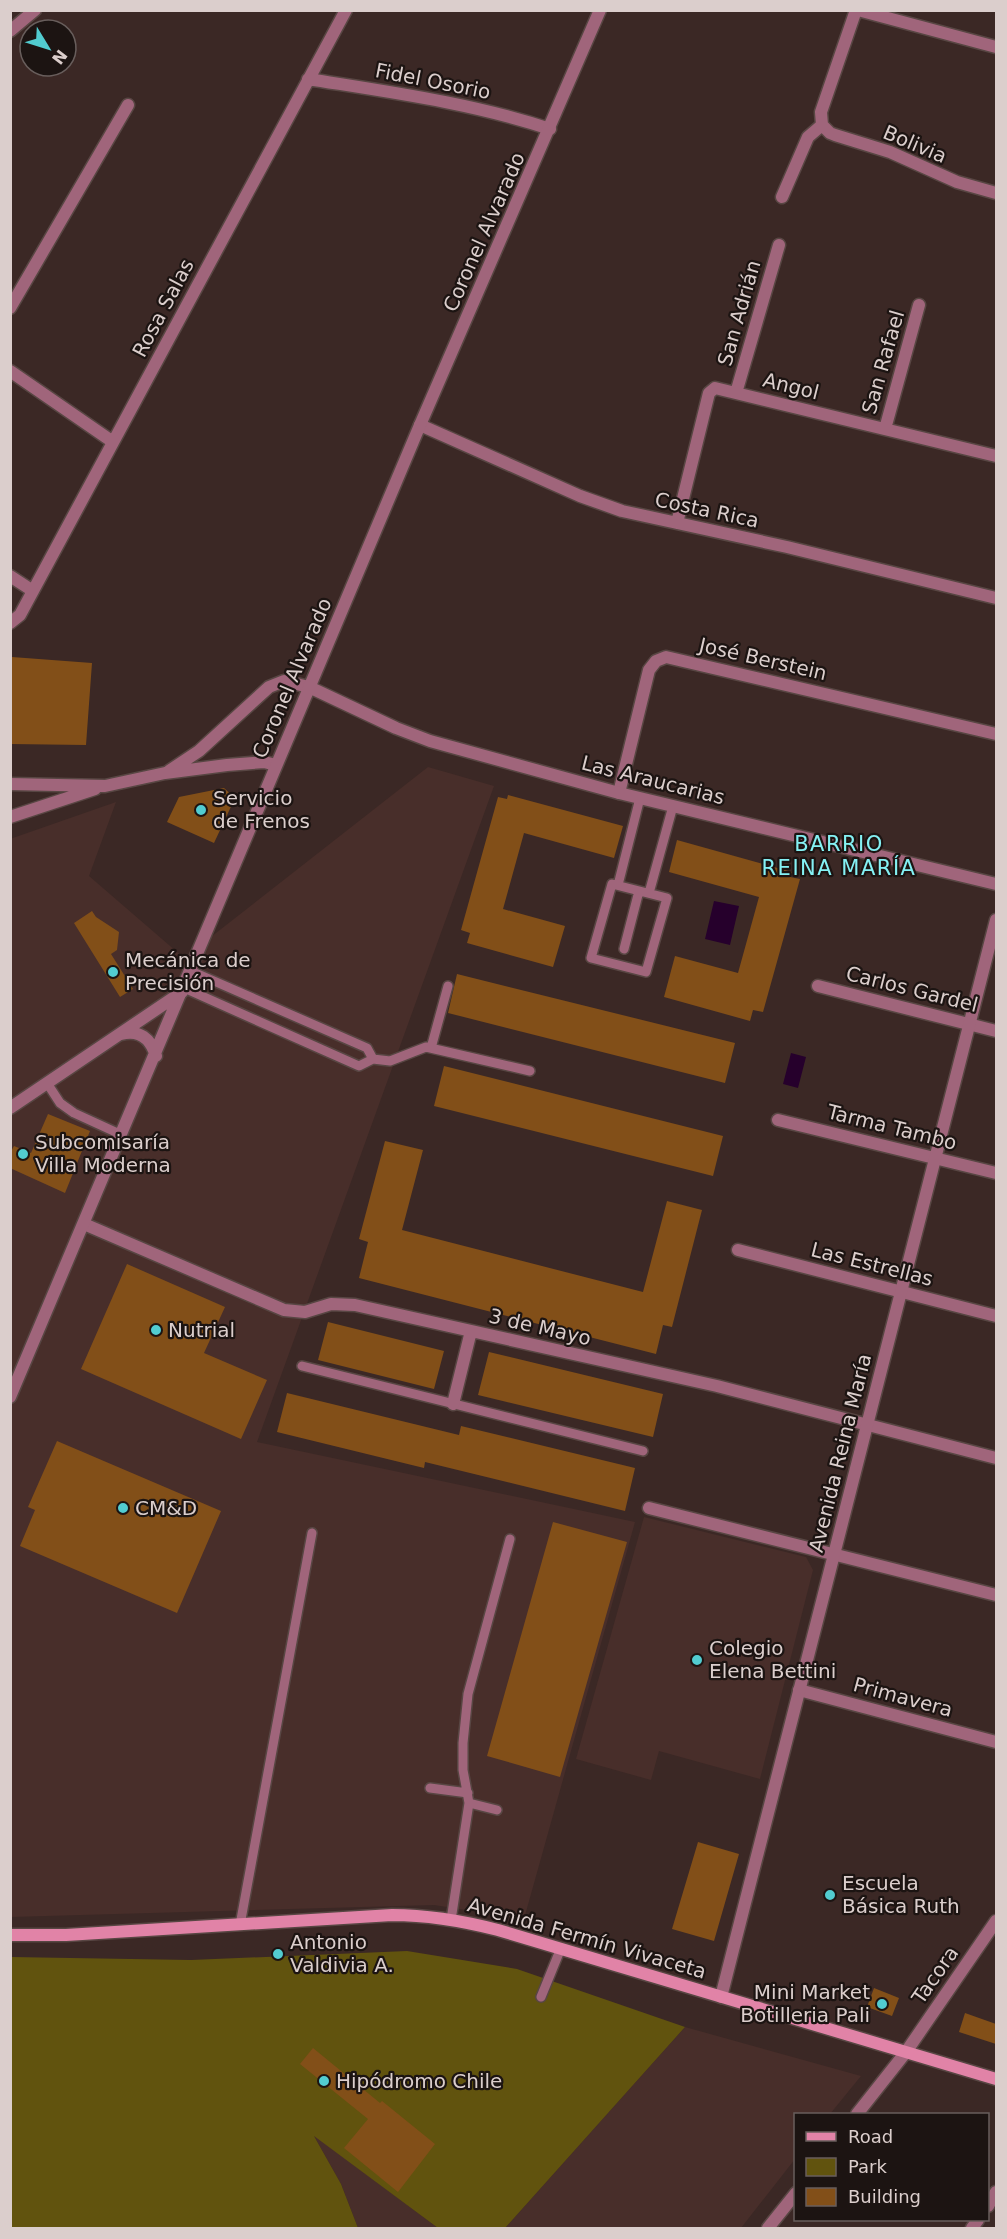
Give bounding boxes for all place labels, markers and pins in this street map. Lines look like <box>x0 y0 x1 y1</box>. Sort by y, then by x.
place label: Servicio de Frenos <box>213 786 310 833</box>
marker: Servicio de Frenos <box>194 803 208 817</box>
place label: Mecánica de Precisión <box>125 948 251 995</box>
marker: Mecánica de Precisión <box>106 965 120 979</box>
place label: Subcomisaría Villa Moderna <box>35 1130 171 1177</box>
marker: Subcomisaría Villa Moderna <box>16 1147 30 1161</box>
place label: Nutrial <box>168 1318 235 1342</box>
marker: Nutrial <box>149 1323 163 1337</box>
place label: CM&D <box>135 1496 197 1520</box>
marker: CM&D <box>116 1501 130 1515</box>
place label: Colegio Elena Bettini <box>709 1636 836 1683</box>
marker: Colegio Elena Bettini <box>690 1653 704 1667</box>
place label: Escuela Básica Ruth <box>842 1871 960 1918</box>
marker: Escuela Básica Ruth <box>823 1888 837 1902</box>
place label: Antonio Valdivia A. <box>290 1930 394 1977</box>
marker: Antonio Valdivia A. <box>271 1947 285 1961</box>
place label: Mini Market Botilleria Pali <box>740 1980 870 2027</box>
marker: Mini Market Botilleria Pali <box>875 1997 889 2011</box>
place label: Hipódromo Chile <box>336 2069 502 2093</box>
marker: Hipódromo Chile <box>317 2074 331 2088</box>

